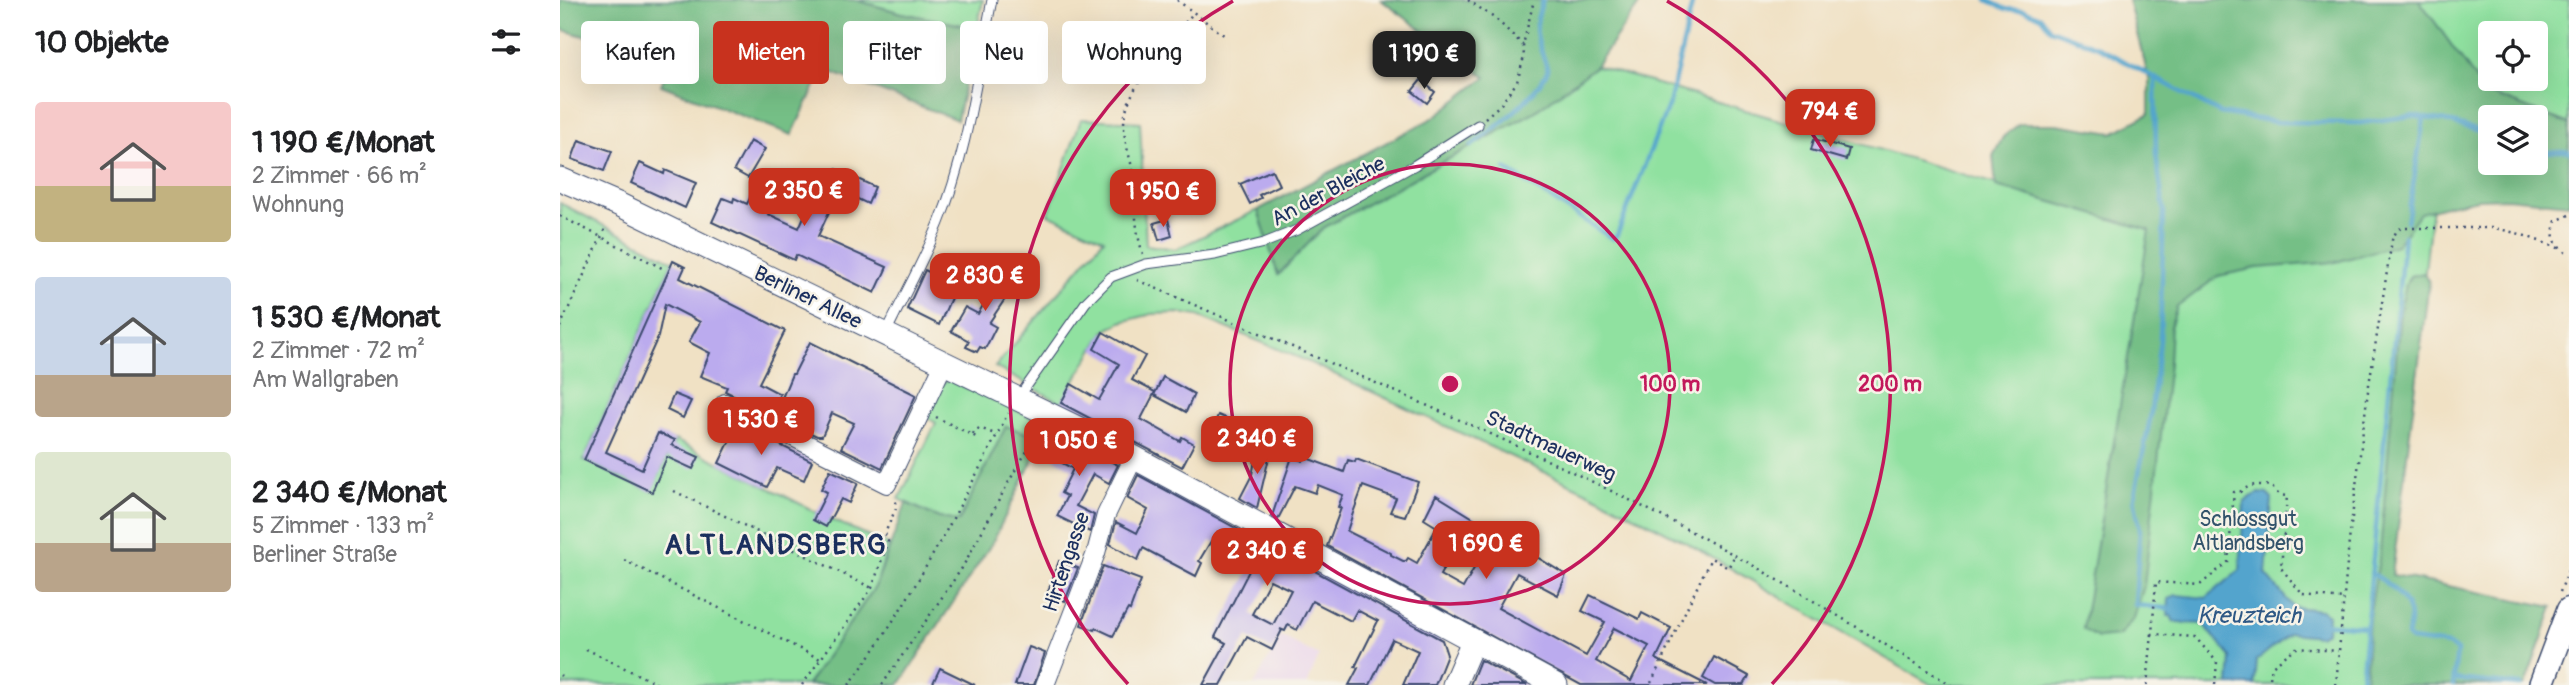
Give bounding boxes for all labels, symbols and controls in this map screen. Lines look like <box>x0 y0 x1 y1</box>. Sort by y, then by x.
chip: Kaufen <box>581 21 699 84</box>
chip: Mieten <box>713 21 829 84</box>
chip: Filter <box>843 21 946 84</box>
chip: Neu <box>960 21 1048 84</box>
chip: Wohnung <box>1062 21 1206 84</box>
map controls <box>2478 21 2548 175</box>
button: locate <box>2478 21 2548 91</box>
icon: filters <box>487 23 525 61</box>
text: 10 Objekte <box>35 24 169 61</box>
pin: 1 190 € <box>1359 32 1489 91</box>
text: 1 190 € <box>1389 39 1459 68</box>
pin: 794 € <box>1781 90 1879 149</box>
text: 794 € <box>1801 97 1859 126</box>
button: layers <box>2478 105 2548 175</box>
text: 1 190 €/Monat <box>252 124 435 161</box>
icon: home <box>91 130 175 214</box>
street label: An der Bleiche <box>1267 150 1390 233</box>
text: 2 Zimmer · 66 m² <box>252 161 427 190</box>
pin: 2 350 € <box>739 168 869 228</box>
pin: 1 950 € <box>1098 170 1228 229</box>
text: 2 350 € <box>764 176 844 205</box>
text: 1 950 € <box>1126 177 1200 206</box>
text: Wohnung <box>252 190 344 219</box>
pin: 2 830 € <box>920 254 1050 313</box>
street label: Berliner Allee <box>749 260 867 335</box>
text: 2 830 € <box>946 261 1024 290</box>
text: 1 530 €/Monat <box>252 299 440 336</box>
icon: home <box>91 305 175 389</box>
text: 2 Zimmer · 72 m² <box>252 336 425 365</box>
text: Am Wallgraben <box>252 365 399 394</box>
text: 100 m <box>1640 371 1700 398</box>
text: 200 m <box>1858 371 1922 398</box>
centre of rings <box>1438 372 1462 396</box>
pin: 1 530 € <box>696 398 826 457</box>
street label: Stadtmauerweg <box>1481 404 1620 488</box>
text: 1 530 € <box>723 405 799 434</box>
pin: 2 340 € <box>1192 416 1322 476</box>
pin: 1 050 € <box>1014 419 1144 478</box>
text: 2 340 € <box>1217 424 1297 453</box>
text: 1 050 € <box>1040 426 1118 455</box>
text: 2 340 €/Monat <box>252 474 447 511</box>
icon: home <box>91 480 175 564</box>
park label: Schlossgut Altlandsberg <box>2192 506 2304 557</box>
street label: Hirtengasse <box>1037 508 1096 616</box>
text: 5 Zimmer · 133 m² <box>252 511 434 540</box>
pin: 1 690 € <box>1421 522 1551 581</box>
district label: ALTLANDSBERG <box>664 528 888 563</box>
pin: 2 340 € <box>1202 528 1332 588</box>
text: 1 690 € <box>1448 529 1524 558</box>
text: 2 340 € <box>1227 536 1307 565</box>
text: Berliner Straße <box>252 540 397 569</box>
water label: Kreuzteich <box>2197 601 2302 630</box>

